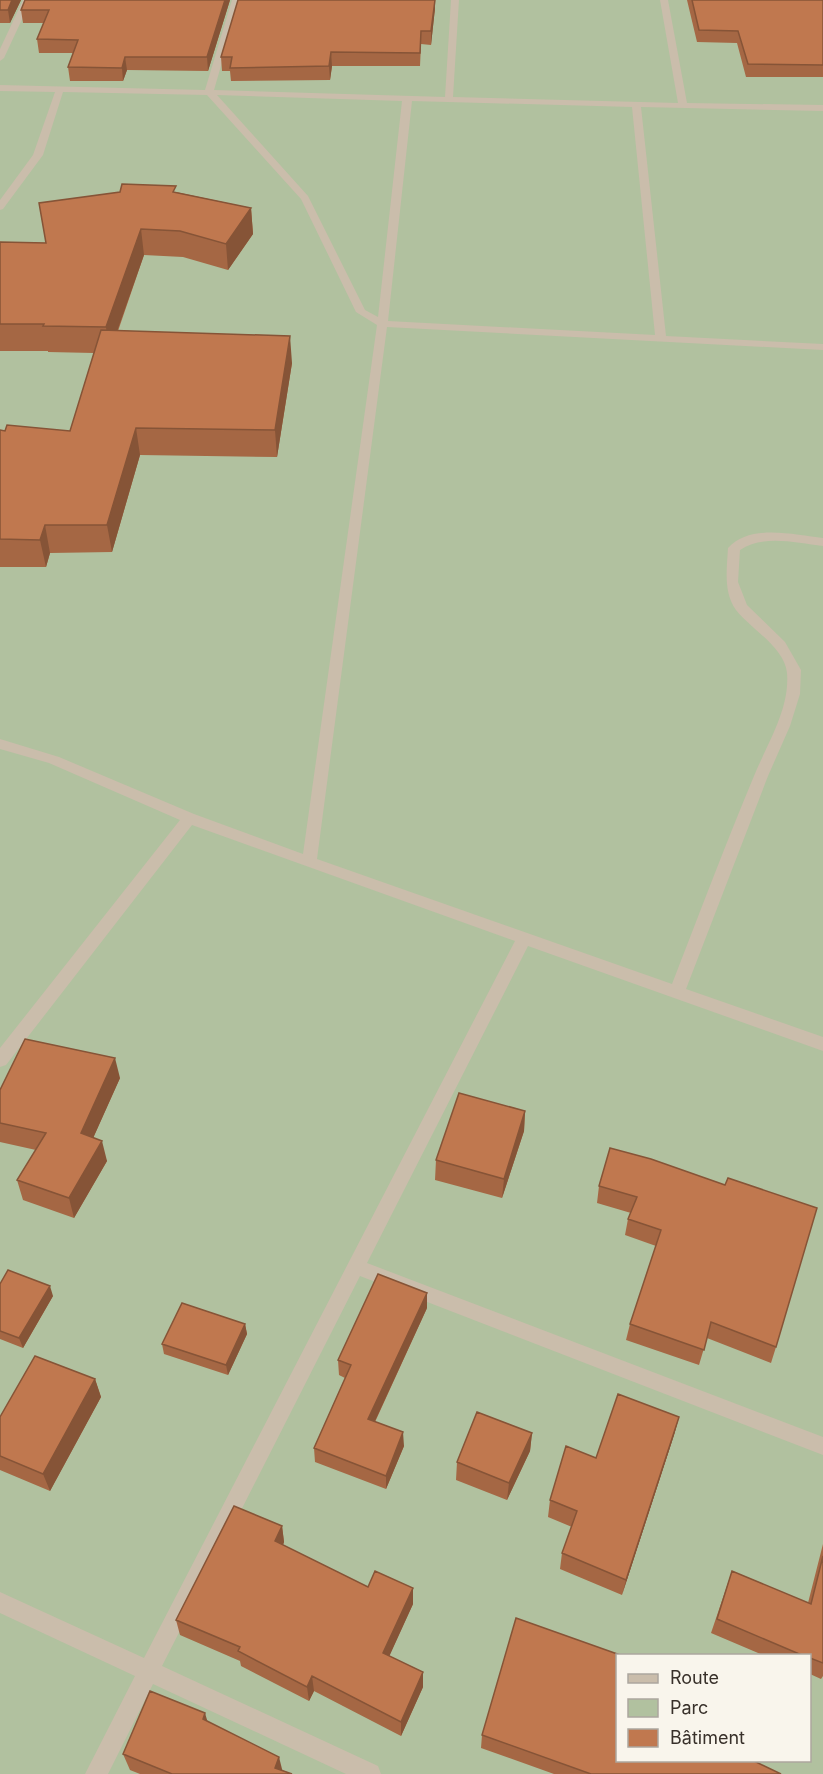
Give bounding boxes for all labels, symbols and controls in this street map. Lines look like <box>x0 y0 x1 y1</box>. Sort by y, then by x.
legend <box>616 1654 811 1762</box>
text: Route <box>670 1667 719 1688</box>
text: Parc <box>670 1697 708 1718</box>
text: Bâtiment <box>670 1727 745 1748</box>

